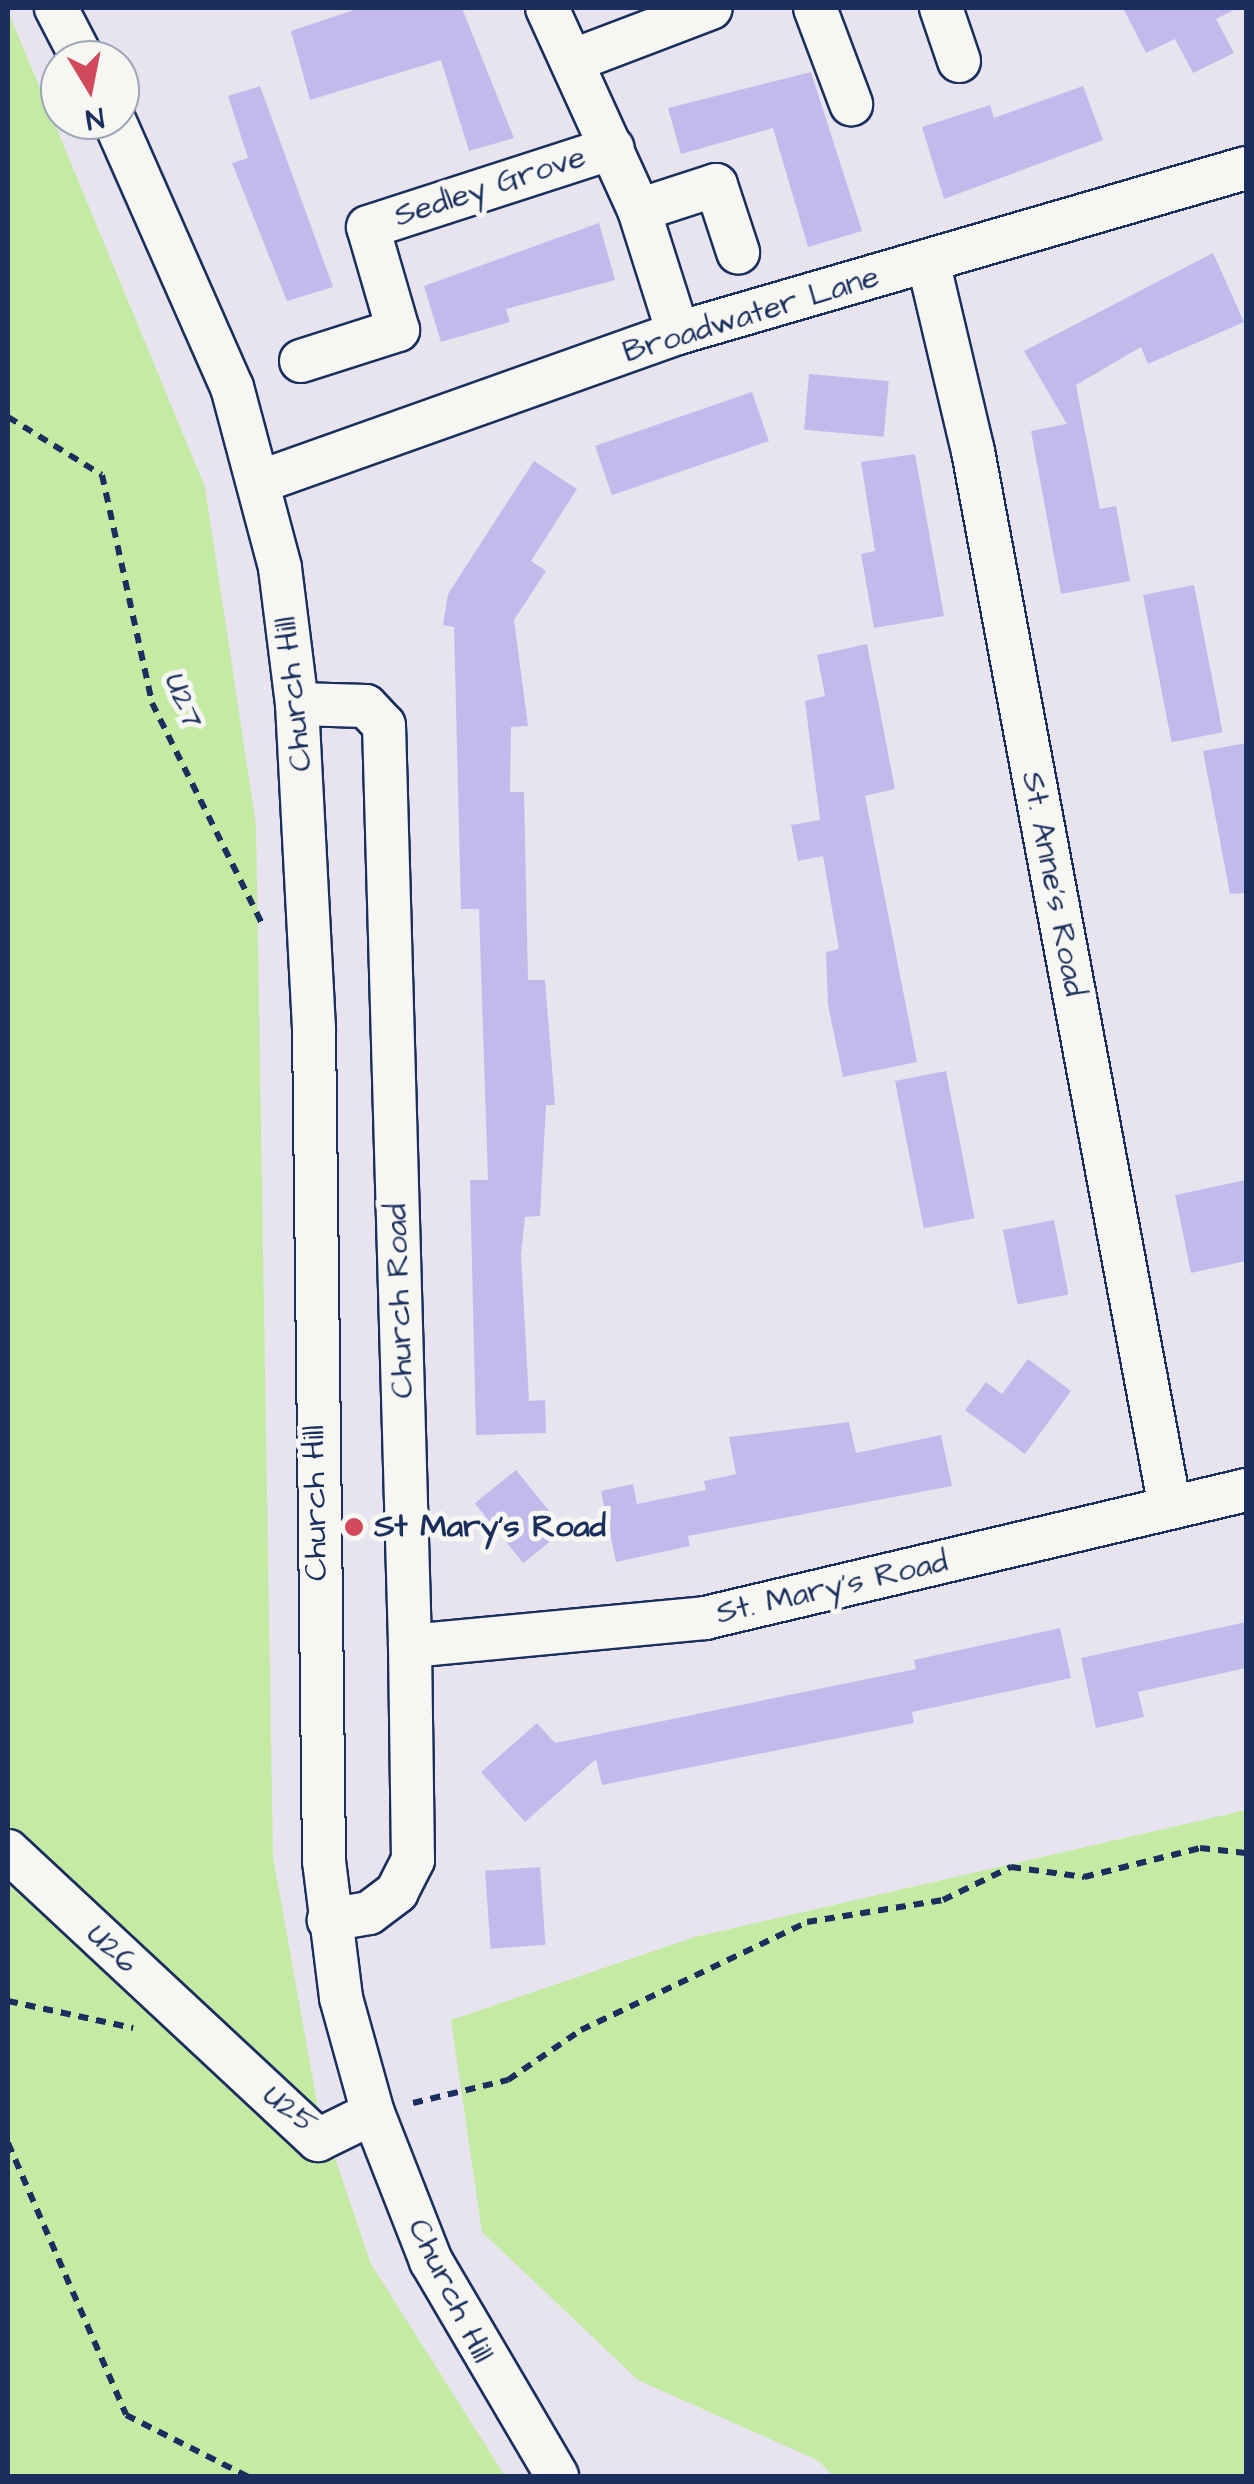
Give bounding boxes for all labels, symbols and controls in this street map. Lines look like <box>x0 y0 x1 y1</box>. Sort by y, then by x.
north arrow <box>40 40 140 140</box>
text: N <box>83 97 107 139</box>
street label: Sedley Grove <box>390 138 590 236</box>
street label: Broadwater Lane <box>618 258 884 372</box>
street label: Church Hill <box>267 615 321 773</box>
street label: U27 <box>155 668 211 734</box>
street label: St. Anne's Road <box>1012 768 1094 1000</box>
street label: Church Road <box>377 1203 423 1399</box>
street label: Church Hill <box>295 1425 337 1581</box>
place label: St Mary's Road <box>374 1508 606 1546</box>
marker: St Mary's Road <box>343 1516 365 1538</box>
street label: St. Mary's Road <box>713 1543 951 1633</box>
street label: U26 <box>78 1916 146 1982</box>
street label: U25 <box>255 2077 325 2143</box>
street label: Church Hill <box>399 2213 501 2369</box>

